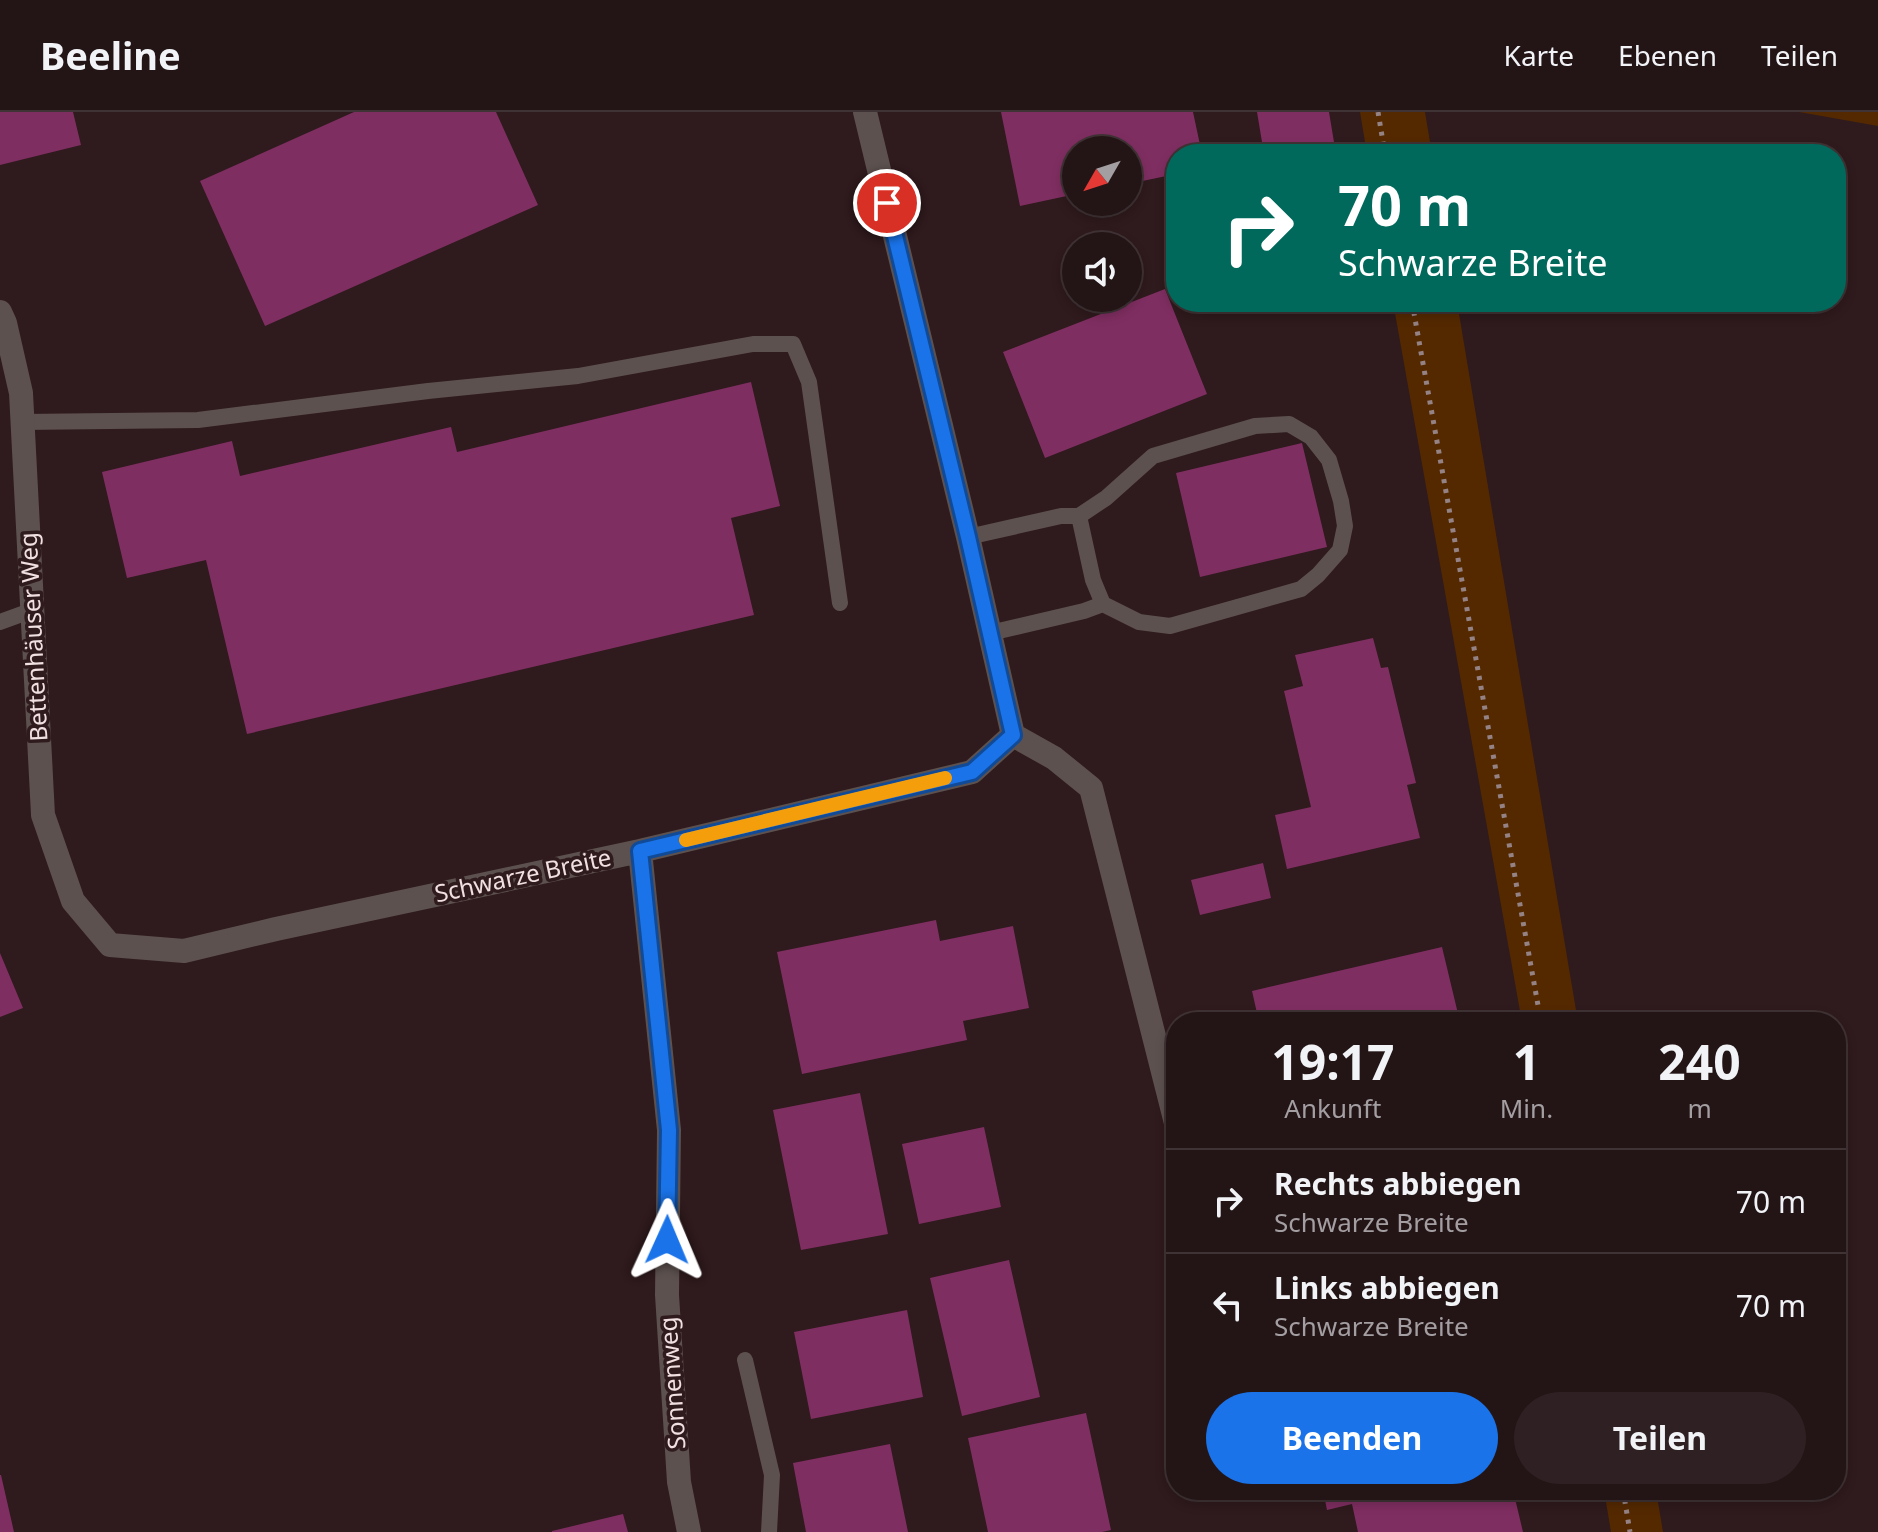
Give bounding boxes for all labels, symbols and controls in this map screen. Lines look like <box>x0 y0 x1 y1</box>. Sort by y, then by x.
text: Beeline <box>40 29 181 81</box>
text: Karte <box>1504 36 1574 74</box>
text: Ebenen <box>1618 36 1717 74</box>
text: Teilen <box>1761 36 1838 74</box>
north arrow <box>1062 136 1142 216</box>
map controls <box>1062 136 1142 312</box>
text: 70 m <box>1338 166 1471 242</box>
pin <box>853 169 921 237</box>
icon: right <box>1206 176 1310 280</box>
icon: arrive <box>865 181 909 225</box>
button: sound <box>1062 232 1142 312</box>
text: Schwarze Breite <box>1338 238 1608 287</box>
street label: Bettenhäuser Weg <box>11 532 54 742</box>
street label: Schwarze Breite <box>431 840 614 909</box>
text: 19:17 <box>1271 1029 1395 1094</box>
text: 1 <box>1513 1029 1540 1094</box>
text: 240 <box>1658 1029 1741 1094</box>
text: Ankunft <box>1284 1090 1381 1126</box>
text: Min. <box>1500 1090 1553 1126</box>
text: m <box>1687 1090 1712 1126</box>
text: Rechts abbiegen <box>1274 1163 1522 1204</box>
icon: right <box>1206 1179 1250 1223</box>
text: 70 m <box>1736 1181 1806 1222</box>
position arrow <box>625 1198 709 1282</box>
text: Schwarze Breite <box>1274 1204 1469 1240</box>
text: Links abbiegen <box>1274 1267 1500 1308</box>
icon: left <box>1206 1283 1250 1327</box>
text: 70 m <box>1736 1285 1806 1326</box>
text: Schwarze Breite <box>1274 1308 1469 1344</box>
street label: Sonnenweg <box>650 1316 693 1451</box>
button: Beenden <box>1206 1392 1498 1484</box>
button: Teilen <box>1514 1392 1806 1484</box>

